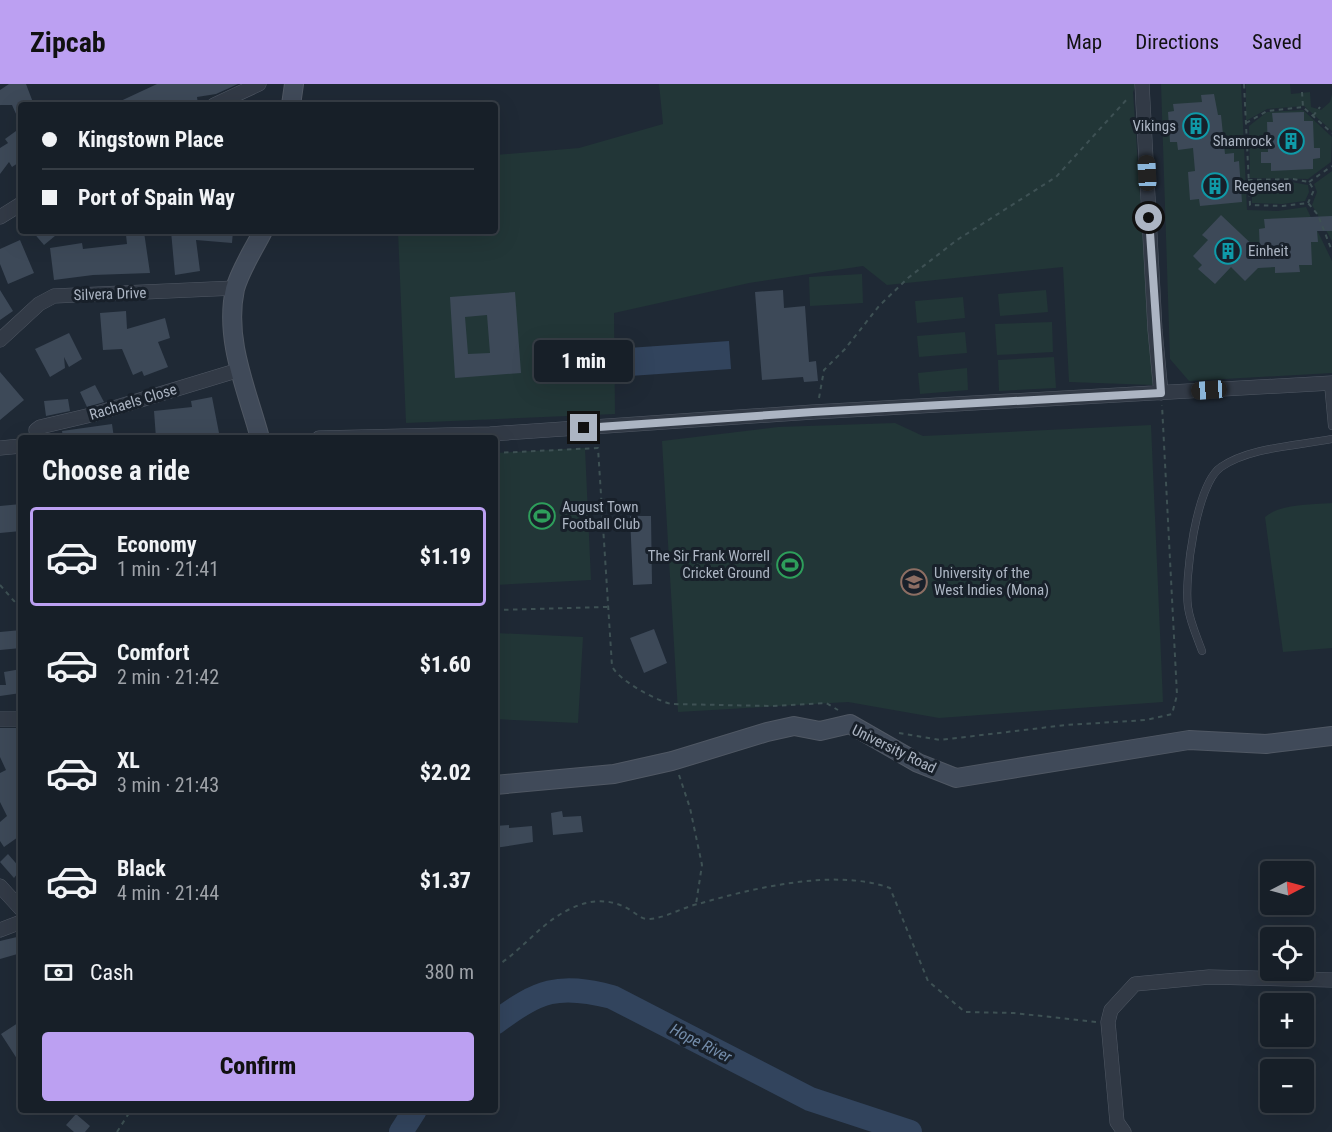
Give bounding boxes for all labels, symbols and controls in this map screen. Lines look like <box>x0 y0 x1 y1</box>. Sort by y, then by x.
text: Zipcab <box>30 26 106 59</box>
text: Map <box>1066 30 1102 54</box>
text: Directions <box>1135 30 1219 54</box>
text: Saved <box>1252 30 1302 54</box>
building icon: Vikings <box>1181 111 1211 141</box>
place label: Vikings <box>1132 117 1176 135</box>
building icon: Shamrock <box>1276 126 1306 156</box>
text: Kingstown Place <box>78 127 224 152</box>
place label: Shamrock <box>1213 132 1272 150</box>
car <box>1137 155 1157 191</box>
building icon: Regensen <box>1200 171 1230 201</box>
place label: Regensen <box>1234 177 1292 195</box>
text: Port of Spain Way <box>78 185 235 210</box>
route start <box>1135 204 1162 231</box>
building icon: Einheit <box>1213 236 1243 266</box>
place label: Einheit <box>1248 242 1288 260</box>
street label: Silvera Drive <box>73 284 147 304</box>
callout: 1 min <box>534 341 634 383</box>
text: 1 min <box>561 349 606 373</box>
street label: Rachaels Close <box>87 380 179 424</box>
car <box>1190 380 1228 400</box>
route end <box>570 414 597 441</box>
text: Choose a ride <box>42 455 190 487</box>
place label: August Town Football Club <box>562 498 640 533</box>
sports icon: August Town Football Club <box>527 501 557 531</box>
icon: car <box>45 530 99 584</box>
text: Economy <box>117 532 197 557</box>
text: $1.19 <box>420 544 471 569</box>
place label: The Sir Frank Worrell Cricket Ground <box>648 547 770 582</box>
sports icon: The Sir Frank Worrell Cricket Ground <box>775 550 805 580</box>
text: 1 min · 21:41 <box>117 557 219 581</box>
place label: University of the West Indies (Mona) <box>934 564 1049 599</box>
school or university icon: University of the West Indies (Mona) <box>899 567 929 597</box>
icon: car <box>45 638 99 692</box>
text: Comfort <box>117 640 190 665</box>
text: $1.60 <box>420 652 471 677</box>
text: 2 min · 21:42 <box>117 665 219 689</box>
street label: University Road <box>849 721 939 777</box>
icon: car <box>45 746 99 800</box>
text: XL <box>117 748 140 773</box>
text: $2.02 <box>420 760 471 785</box>
text: 3 min · 21:43 <box>117 773 219 797</box>
icon: car <box>45 854 99 908</box>
text: Black <box>117 856 166 881</box>
north arrow <box>1260 861 1314 915</box>
map controls <box>1260 861 1314 1113</box>
text: $1.37 <box>420 868 471 893</box>
text: 4 min · 21:44 <box>117 881 219 905</box>
button: locate <box>1260 927 1314 981</box>
icon: cash <box>42 956 75 989</box>
text: Cash <box>90 960 134 985</box>
text: 380 m <box>425 960 474 984</box>
button: + <box>1260 993 1314 1047</box>
water label: Hope River <box>667 1019 736 1067</box>
button: Confirm <box>42 1032 474 1101</box>
button: − <box>1260 1059 1314 1113</box>

